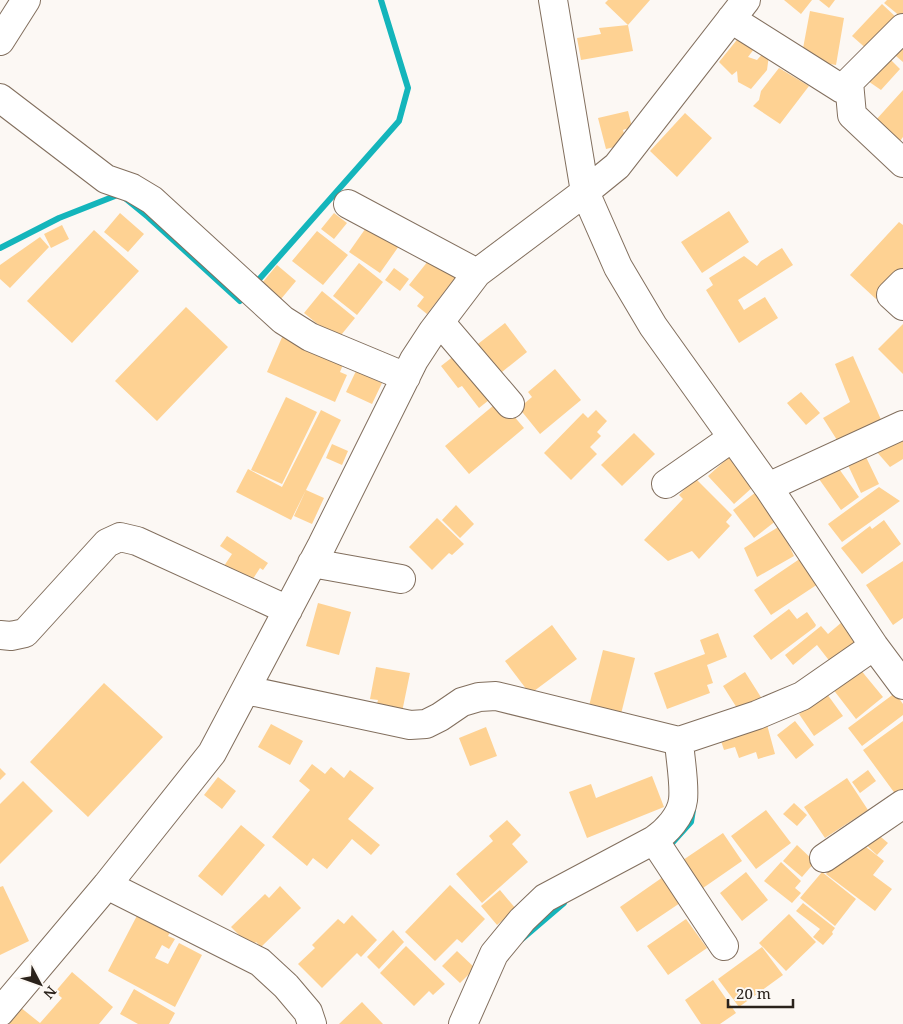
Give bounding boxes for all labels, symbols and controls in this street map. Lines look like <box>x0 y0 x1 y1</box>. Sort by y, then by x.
north arrow <box>15 959 65 1009</box>
scale bar <box>728 976 793 1008</box>
text: N <box>39 982 61 1003</box>
text: 20 m <box>736 983 771 1003</box>

